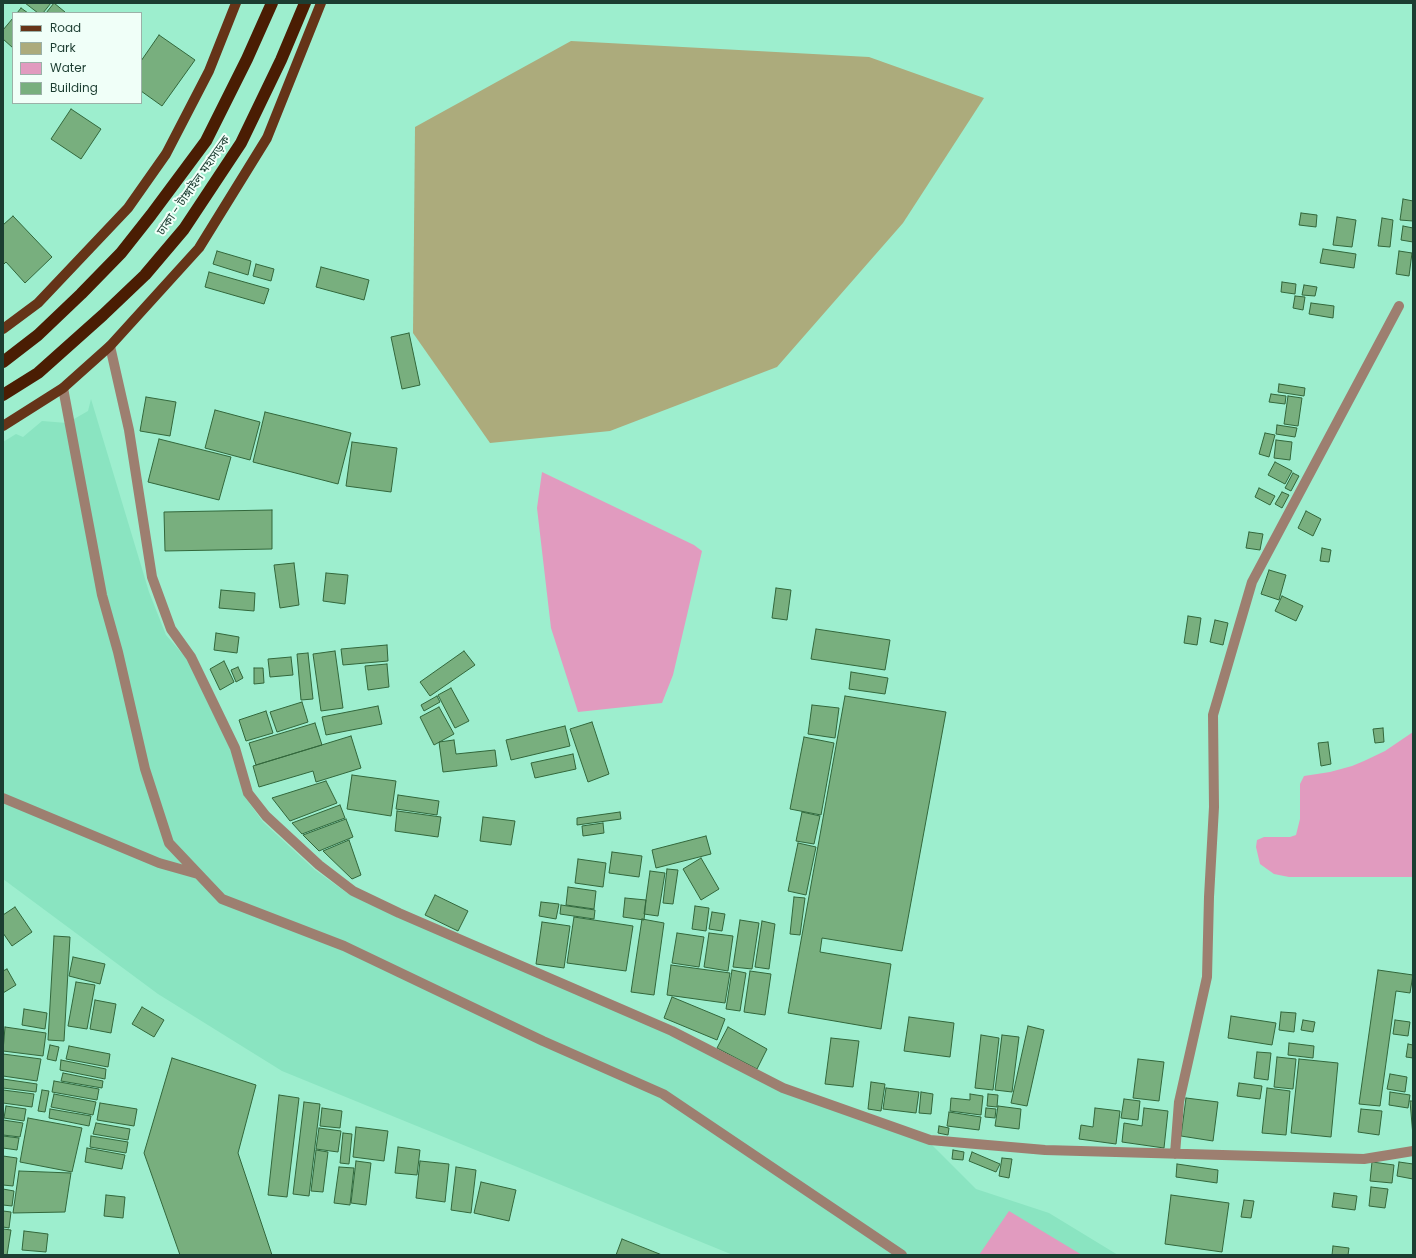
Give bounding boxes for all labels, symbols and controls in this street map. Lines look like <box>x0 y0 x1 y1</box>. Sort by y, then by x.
legend <box>12 12 142 104</box>
text: Road <box>50 19 81 36</box>
text: Park <box>50 39 76 56</box>
text: Water <box>50 59 86 76</box>
text: Building <box>50 79 98 96</box>
street label: ঢাকা - টাঙ্গাইল মহাসড়ক <box>154 134 234 238</box>

